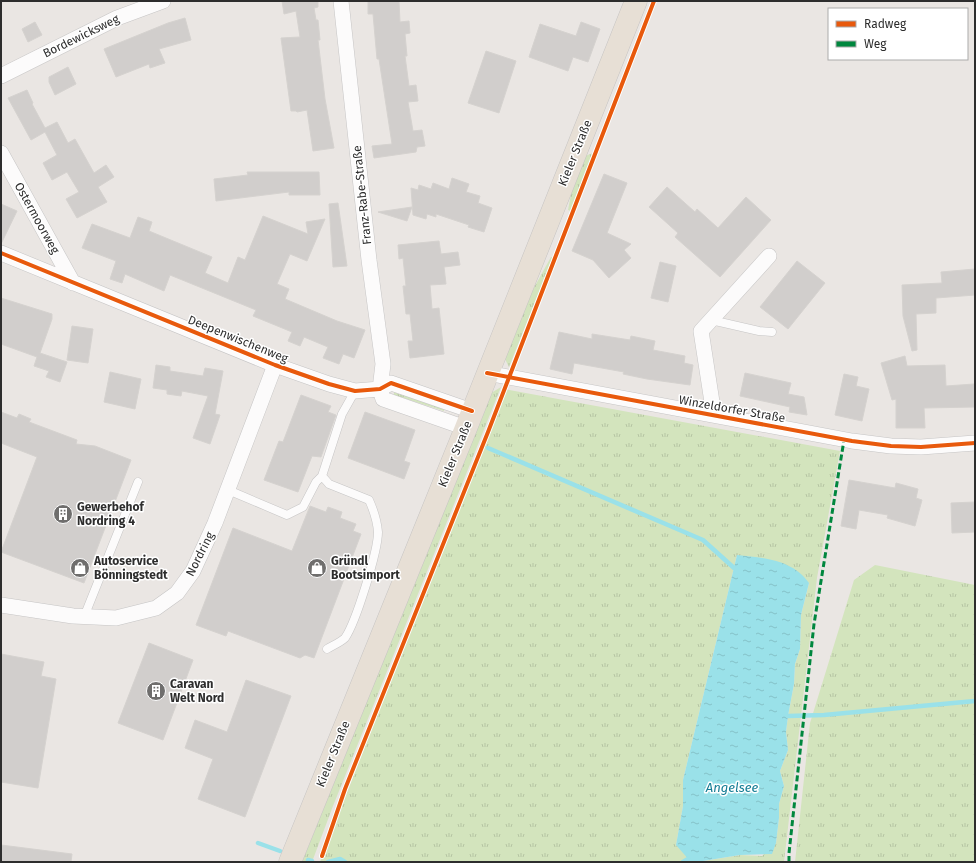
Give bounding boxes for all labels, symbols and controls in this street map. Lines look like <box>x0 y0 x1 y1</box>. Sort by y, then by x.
legend <box>828 8 968 60</box>
street label: Bordewicksweg <box>41 11 122 60</box>
text: Radweg <box>864 17 907 31</box>
text: Weg <box>864 37 887 51</box>
street label: Kieler Straße <box>555 118 595 188</box>
street label: Franz-Rabe-Straße <box>350 145 374 245</box>
street label: Ostermoorweg <box>12 180 63 257</box>
street label: Deepenwischenweg <box>186 313 291 366</box>
street label: Winzeldorfer Straße <box>678 393 786 425</box>
street label: Kieler Straße <box>435 419 475 489</box>
place label: Gewerbehof Nordring 4 <box>77 500 146 528</box>
building icon: Gewerbehof Nordring 4 <box>52 503 74 525</box>
street label: Nordring <box>183 529 217 579</box>
place label: Autoservice Bönningstedt <box>93 554 168 582</box>
place label: Gründl Bootsimport <box>331 554 400 582</box>
shop icon: Autoservice Bönningstedt <box>69 557 91 579</box>
shop icon: Gründl Bootsimport <box>306 557 328 579</box>
place label: Caravan Welt Nord <box>170 677 224 705</box>
building icon: Caravan Welt Nord <box>145 680 167 702</box>
street label: Kieler Straße <box>313 719 353 789</box>
water label: Angelsee <box>705 780 758 795</box>

